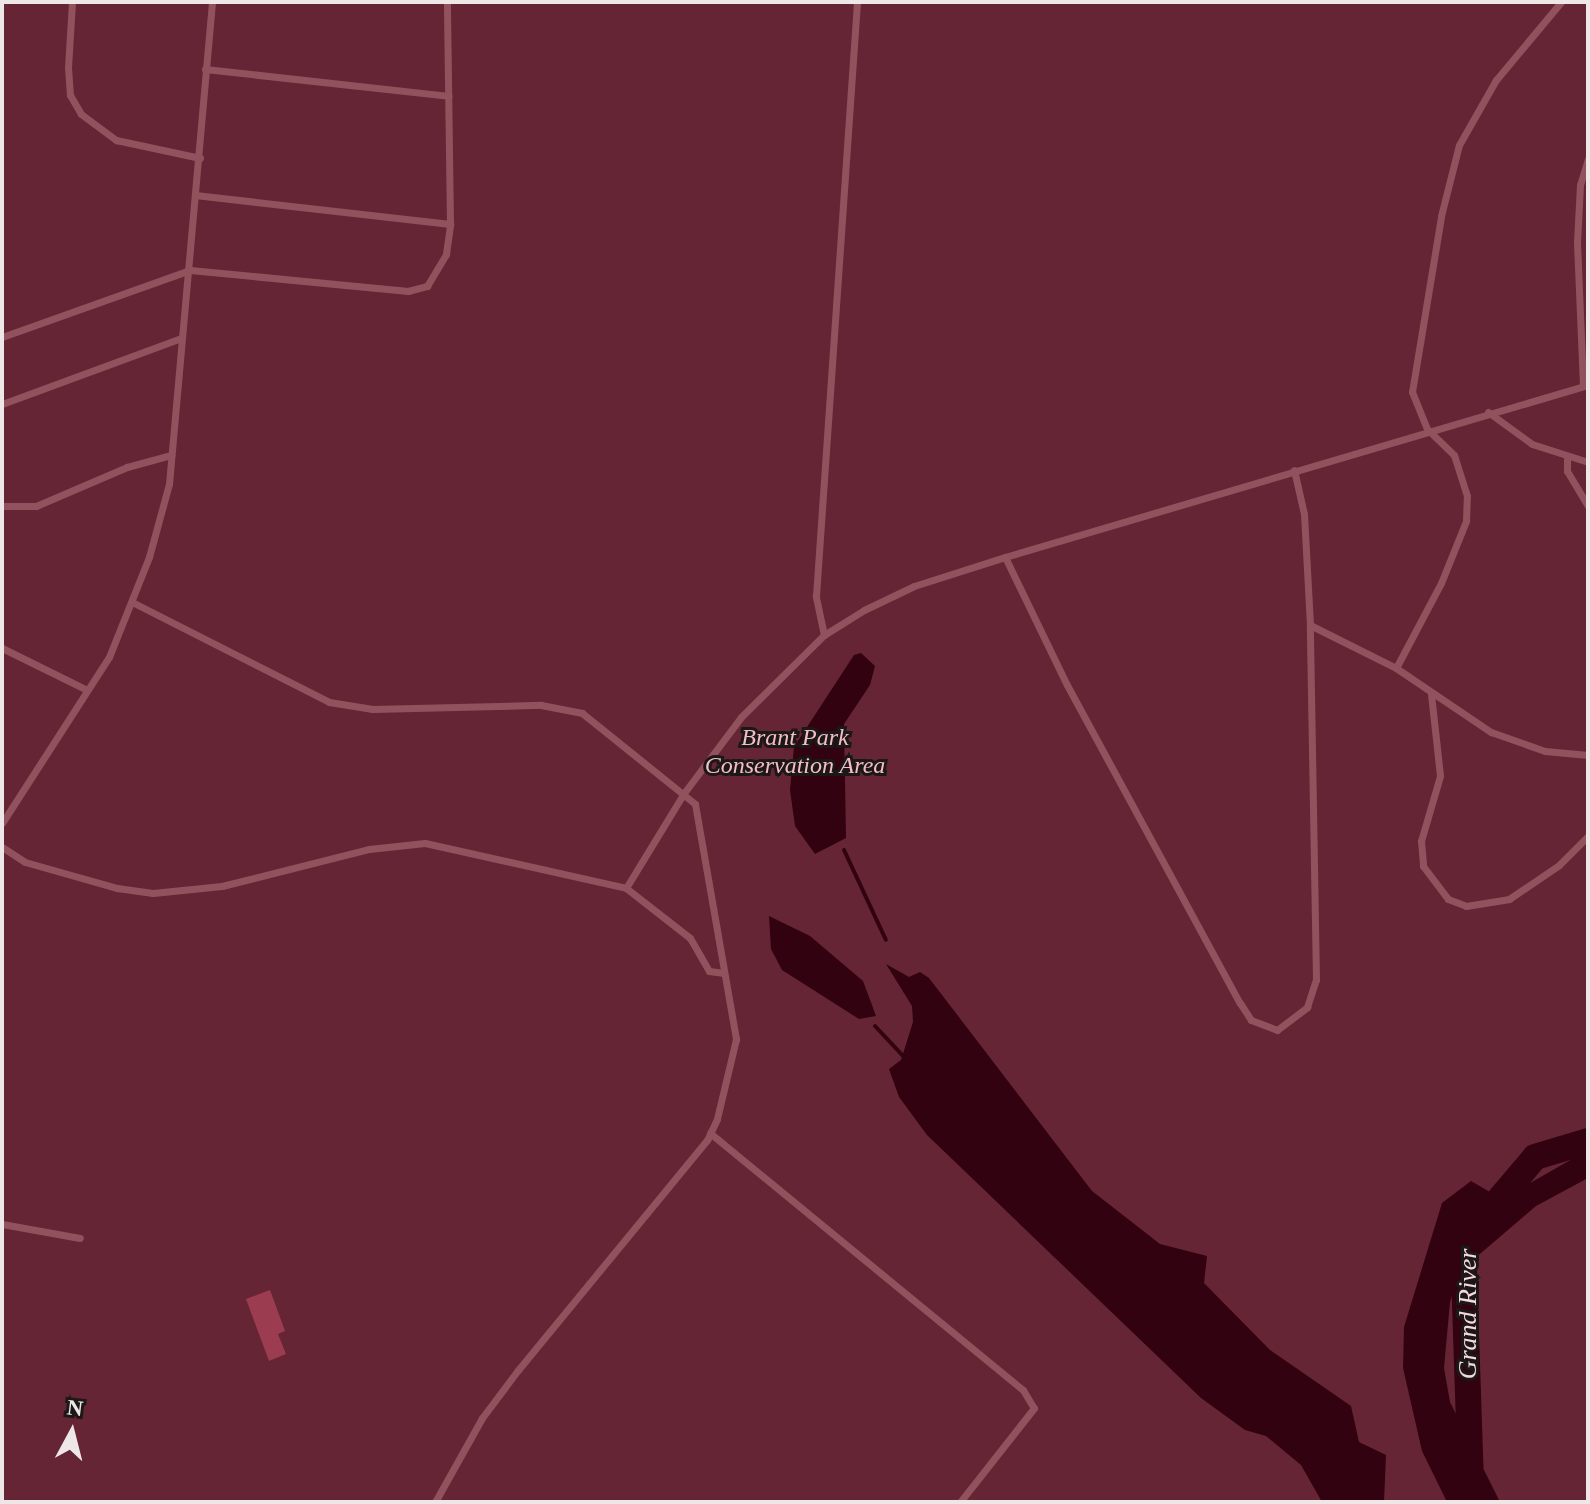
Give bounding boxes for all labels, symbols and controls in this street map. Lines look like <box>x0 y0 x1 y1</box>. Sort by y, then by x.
park label: Brant Park Conservation Area <box>704 724 886 780</box>
water label: Grand River <box>1452 1249 1484 1379</box>
north arrow <box>32 1392 112 1472</box>
text: N <box>66 1394 84 1421</box>

